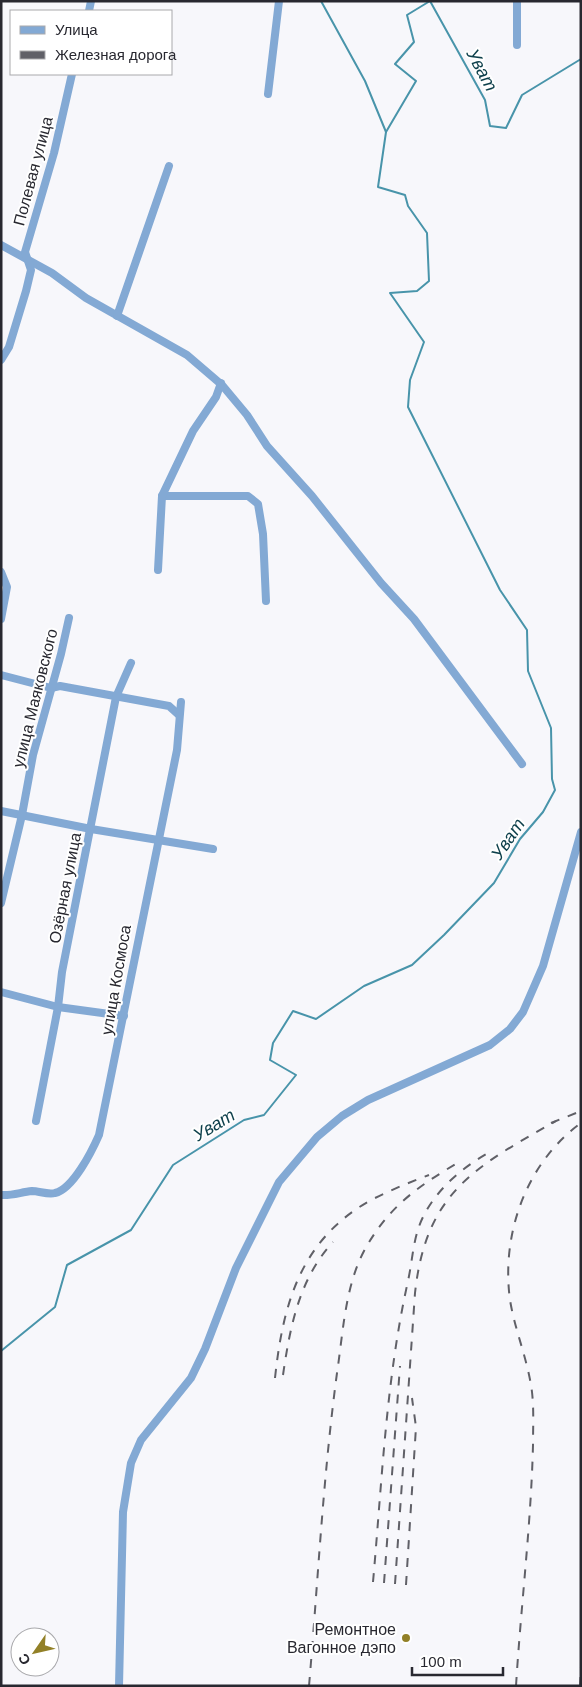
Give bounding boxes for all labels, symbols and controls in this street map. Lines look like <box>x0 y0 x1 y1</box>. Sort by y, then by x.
legend <box>10 10 172 75</box>
text: Улица <box>55 21 98 38</box>
water label: Уват <box>462 45 501 95</box>
text: Железная дорога <box>55 46 177 63</box>
street label: Полевая улица <box>10 114 56 228</box>
street label: улица Маяковского <box>10 627 60 769</box>
water label: Уват <box>487 815 529 864</box>
street label: Озёрная улица <box>46 831 84 945</box>
street label: улица Космоса <box>98 924 134 1036</box>
water label: Уват <box>189 1105 238 1146</box>
place label: Ремонтное Вагонное дэпо <box>287 1621 396 1656</box>
north arrow <box>10 1627 60 1677</box>
marker: Ремонтное Вагонное дэпо <box>400 1632 412 1644</box>
scale bar <box>412 1644 503 1676</box>
text: С <box>15 1651 34 1668</box>
text: 100 m <box>420 1653 462 1670</box>

